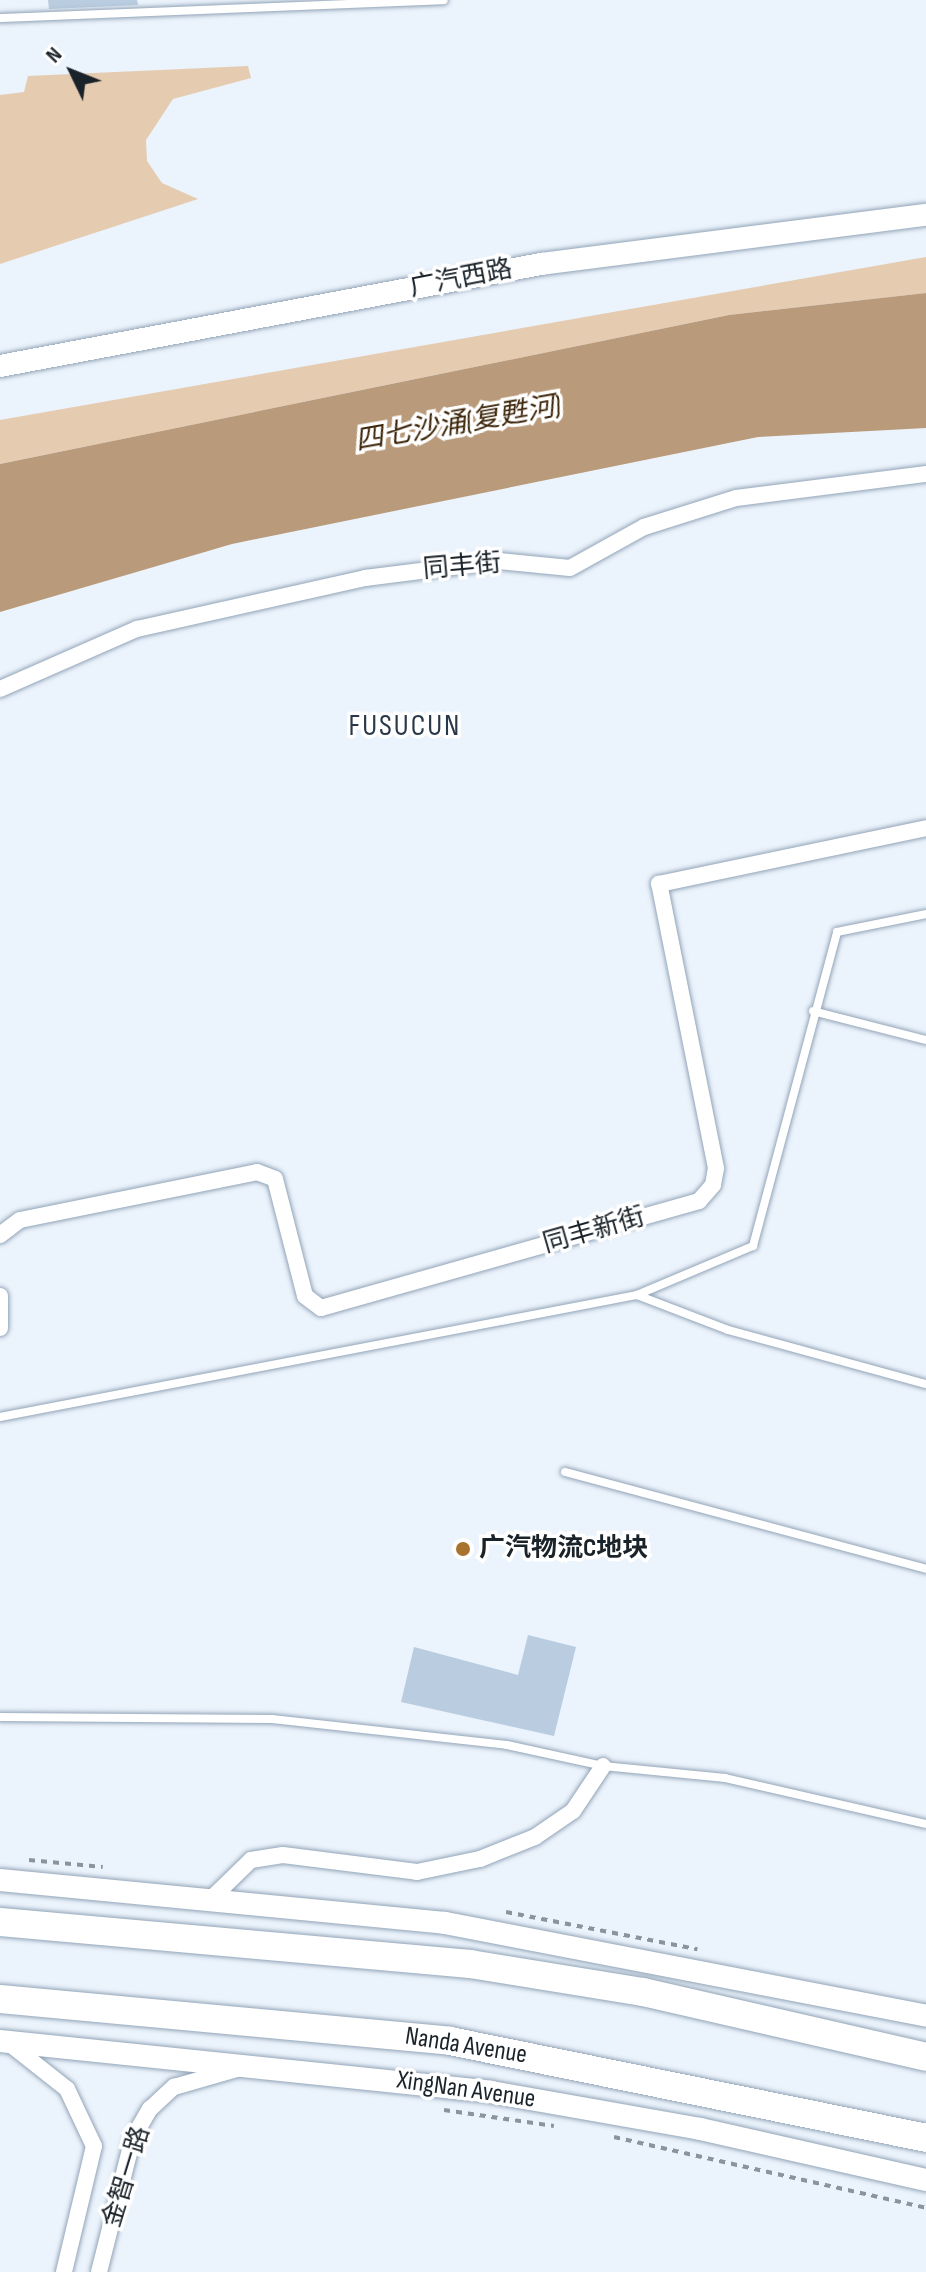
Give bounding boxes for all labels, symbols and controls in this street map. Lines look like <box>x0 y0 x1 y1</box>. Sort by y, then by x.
north arrow <box>32 32 112 112</box>
text: N <box>40 42 68 69</box>
street label: 广汽西路 <box>407 254 515 304</box>
water label: 四七沙涌(复甦河) <box>353 389 563 459</box>
street label: 同丰街 <box>422 548 502 586</box>
district label: FUSUCUN <box>349 708 461 744</box>
street label: 同丰新街 <box>540 1202 648 1260</box>
place label: 广汽物流C地块 <box>479 1533 648 1565</box>
marker: 广汽物流C地块 <box>454 1540 472 1558</box>
street label: Nanda Avenue <box>403 2021 529 2071</box>
street label: XingNan Avenue <box>395 2065 537 2115</box>
street label: 金智一路 <box>97 2123 157 2231</box>

